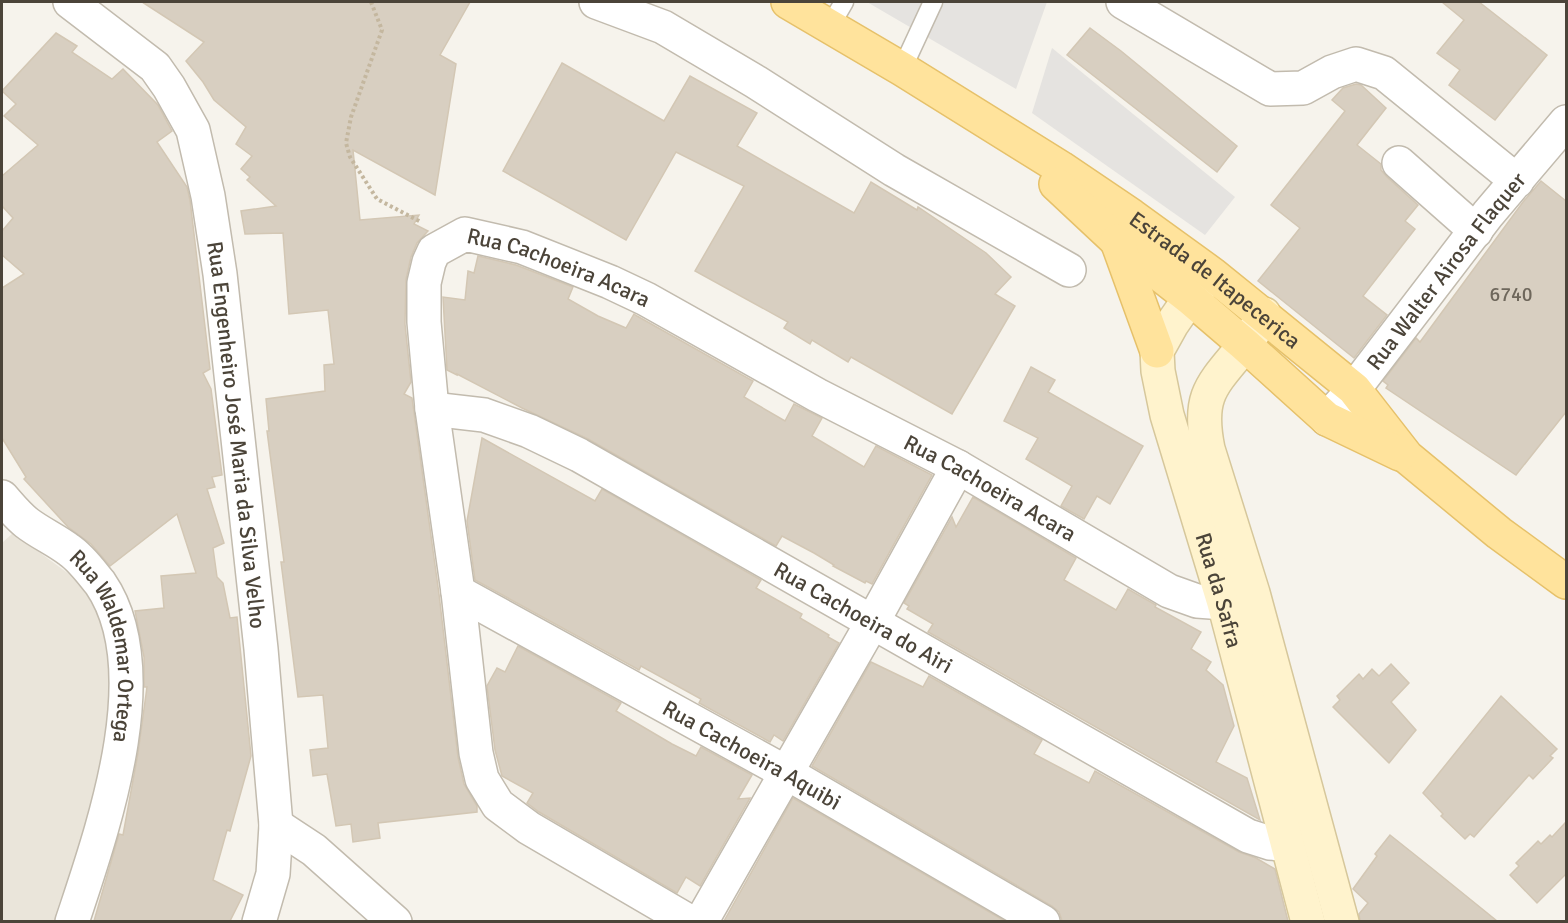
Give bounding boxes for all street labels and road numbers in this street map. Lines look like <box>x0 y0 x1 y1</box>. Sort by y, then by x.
street label: Rua Walter Airosa Flaquer <box>1360 166 1531 375</box>
street label: Estrada de Itapecerica <box>1124 205 1306 354</box>
street label: Rua Cachoeira Acara <box>465 221 655 313</box>
street label: Rua Engenheiro José Maria da Silva Velho <box>202 239 272 630</box>
street label: Rua Cachoeira Acara <box>900 428 1081 547</box>
street label: Rua da Safra <box>1190 529 1249 651</box>
street label: Rua Waldemar Ortega <box>64 543 140 745</box>
street label: Rua Cachoeira do Airi <box>769 555 958 679</box>
street label: Rua Cachoeira Aquibi <box>658 694 846 815</box>

